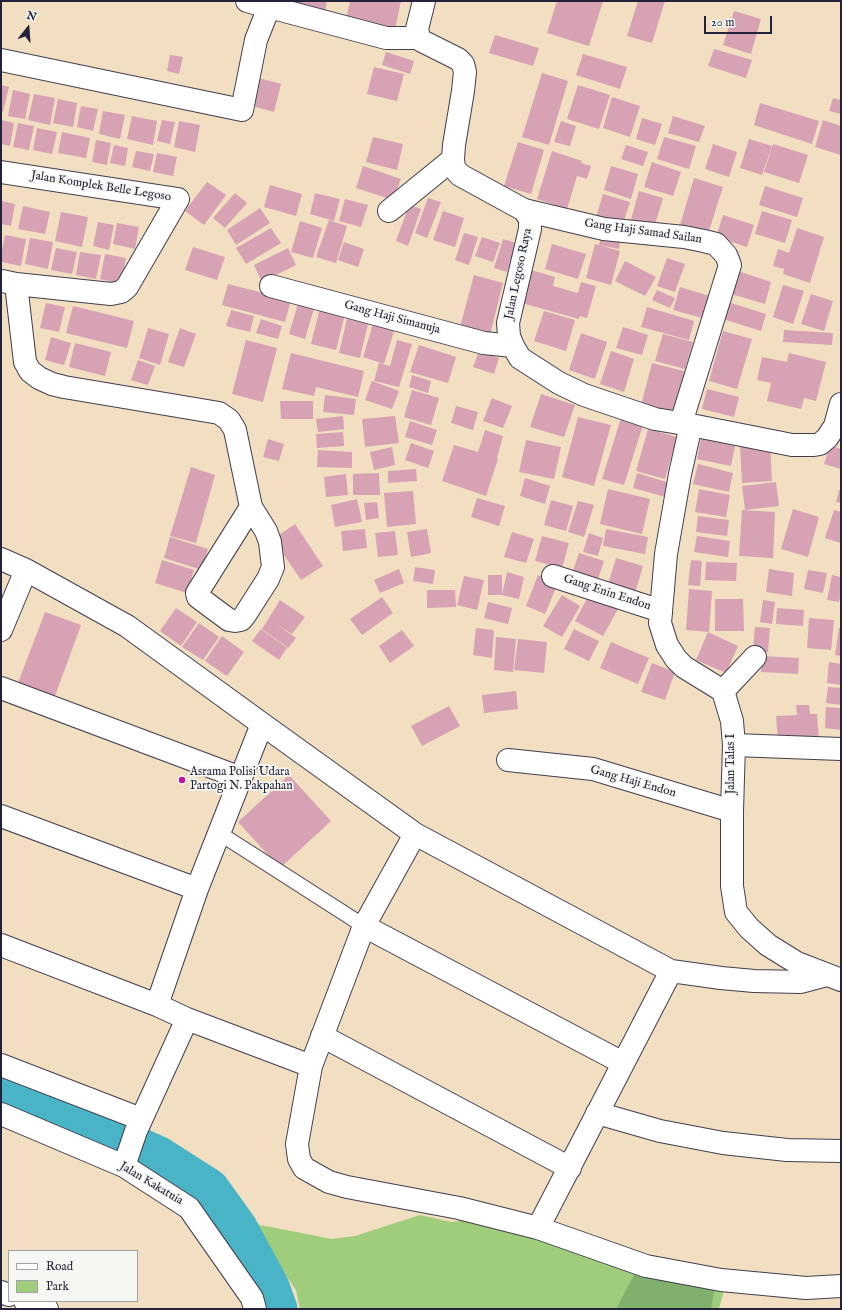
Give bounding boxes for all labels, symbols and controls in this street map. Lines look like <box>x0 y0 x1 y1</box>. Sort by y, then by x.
north arrow <box>8 8 48 48</box>
text: N <box>25 8 38 25</box>
scale bar <box>706 8 774 34</box>
text: 20 m <box>711 15 734 30</box>
street label: Jalan Komplek Belle Legoso <box>30 169 172 205</box>
street label: Gang Haji Samad Sailan <box>583 217 703 247</box>
street label: Jalan Legoso Raya <box>502 227 536 321</box>
street label: Gang Haji Simanuja <box>342 298 442 338</box>
street label: Gang Enin Endon <box>561 572 653 614</box>
street label: Jalan Talas I <box>725 734 739 794</box>
street label: Gang Haji Endon <box>589 763 677 801</box>
place label: Asrama Polisi Udara Partogi N. Pakpahan <box>190 766 293 794</box>
marker: Asrama Polisi Udara Partogi N. Pakpahan <box>177 775 187 785</box>
street label: Jalan Kakatuia <box>117 1159 185 1209</box>
legend <box>8 1250 138 1302</box>
text: Road <box>46 1259 73 1274</box>
text: Park <box>46 1279 69 1294</box>

